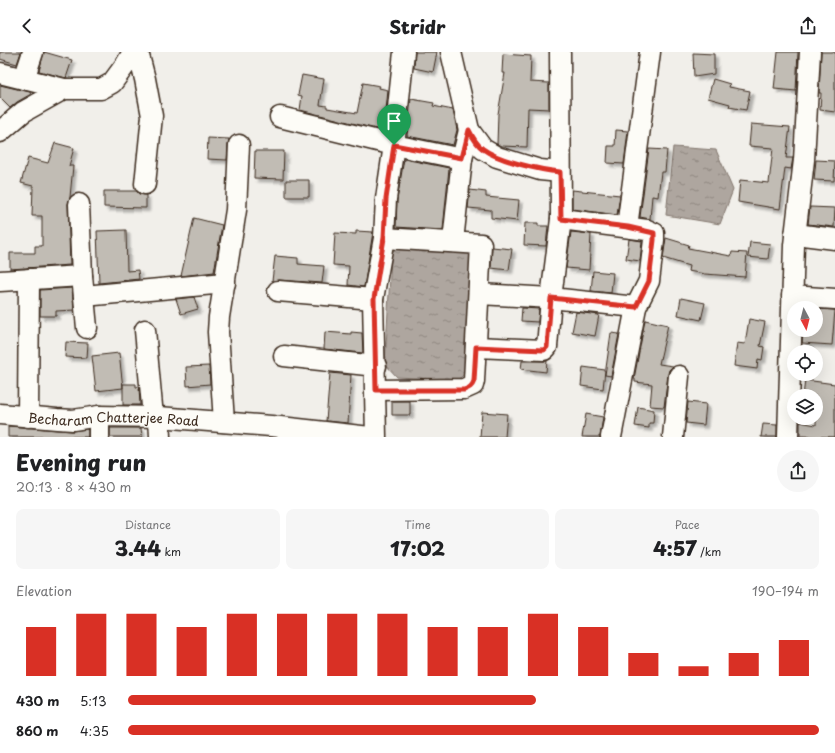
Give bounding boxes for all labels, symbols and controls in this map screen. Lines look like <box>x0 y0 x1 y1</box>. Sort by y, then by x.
text: Stridr <box>389 13 446 40</box>
icon: back <box>16 15 38 37</box>
icon: share <box>797 15 819 37</box>
pin <box>377 104 411 145</box>
icon: arrive <box>383 110 405 132</box>
north arrow <box>787 301 823 337</box>
map controls <box>787 301 823 425</box>
button: locate <box>787 345 823 381</box>
button: layers <box>787 389 823 425</box>
street label: Becharam Chatterjee Road <box>27 406 200 430</box>
text: Evening run <box>16 445 146 478</box>
button: share <box>777 450 819 492</box>
text: 20:13 · 8 × 430 m <box>16 477 131 496</box>
text: Distance <box>125 516 171 533</box>
text: Time <box>404 516 430 533</box>
text: Pace <box>675 516 700 533</box>
text: 3.44 <box>115 533 161 563</box>
text: 17:02 <box>390 533 445 563</box>
text: 4:57 <box>653 533 697 563</box>
text: km <box>161 543 181 560</box>
text: /km <box>697 543 721 560</box>
text: Elevation <box>16 581 72 600</box>
text: 190–194 m <box>752 581 819 600</box>
text: 430 m <box>16 691 59 710</box>
text: 5:13 <box>80 691 107 710</box>
text: 860 m <box>16 721 58 740</box>
text: 4:35 <box>80 721 109 740</box>

